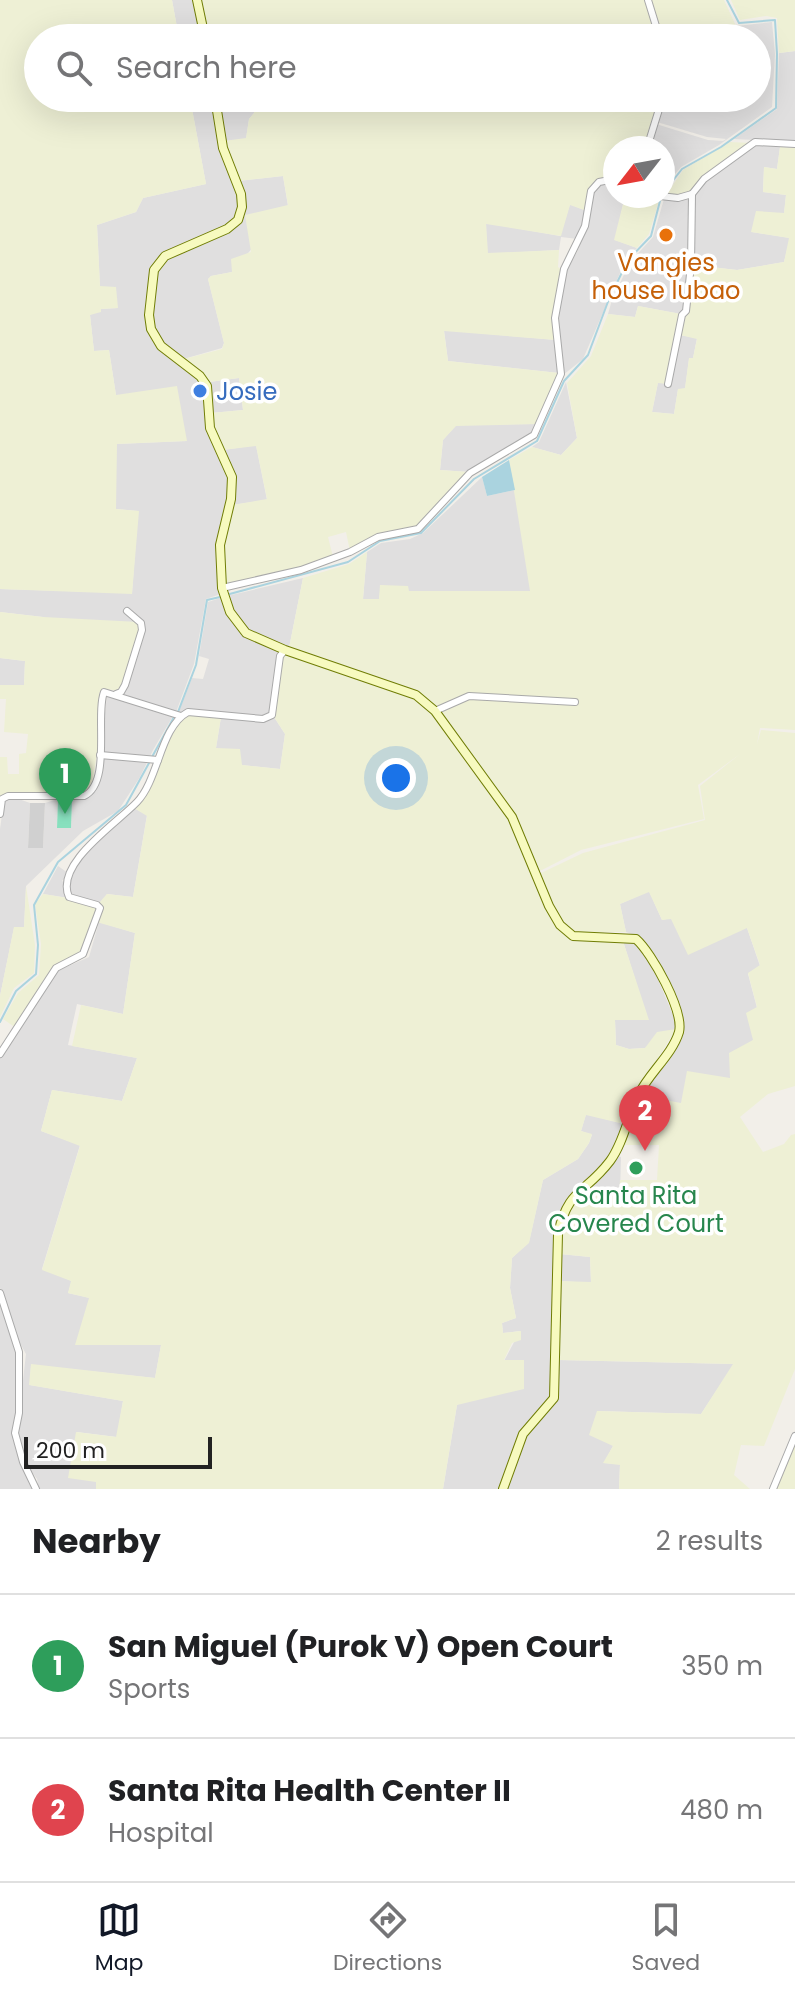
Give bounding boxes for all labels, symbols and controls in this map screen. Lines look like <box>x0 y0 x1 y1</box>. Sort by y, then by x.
search box <box>24 24 771 112</box>
icon: search <box>52 46 96 90</box>
text: Search here <box>116 46 297 89</box>
north arrow <box>603 136 675 208</box>
marker: Vangies house lubao <box>657 226 675 244</box>
place label: Vangies house lubao <box>592 246 740 307</box>
place label: Josie <box>216 375 277 408</box>
marker: Josie <box>191 382 209 400</box>
pin: 1 <box>39 748 91 814</box>
your location <box>376 758 416 798</box>
pin: 2 <box>619 1085 671 1151</box>
marker: Santa Rita Covered Court <box>627 1159 645 1177</box>
place label: Santa Rita Covered Court <box>548 1179 724 1240</box>
scale bar <box>24 1433 212 1469</box>
text: 200 m <box>36 1435 105 1466</box>
text: Nearby <box>32 1517 161 1565</box>
text: 2 results <box>656 1523 763 1559</box>
text: San Miguel (Purok V) Open Court <box>108 1625 613 1668</box>
text: 1 <box>53 1648 63 1684</box>
text: 350 m <box>681 1648 763 1684</box>
text: Sports <box>108 1671 190 1707</box>
text: Santa Rita Health Center II <box>108 1769 511 1812</box>
text: 2 <box>51 1792 65 1828</box>
text: 480 m <box>680 1792 763 1828</box>
text: Hospital <box>108 1815 214 1851</box>
tab: Map <box>95 1898 143 1979</box>
tab: Directions <box>333 1898 442 1979</box>
tab: Saved <box>632 1898 700 1979</box>

